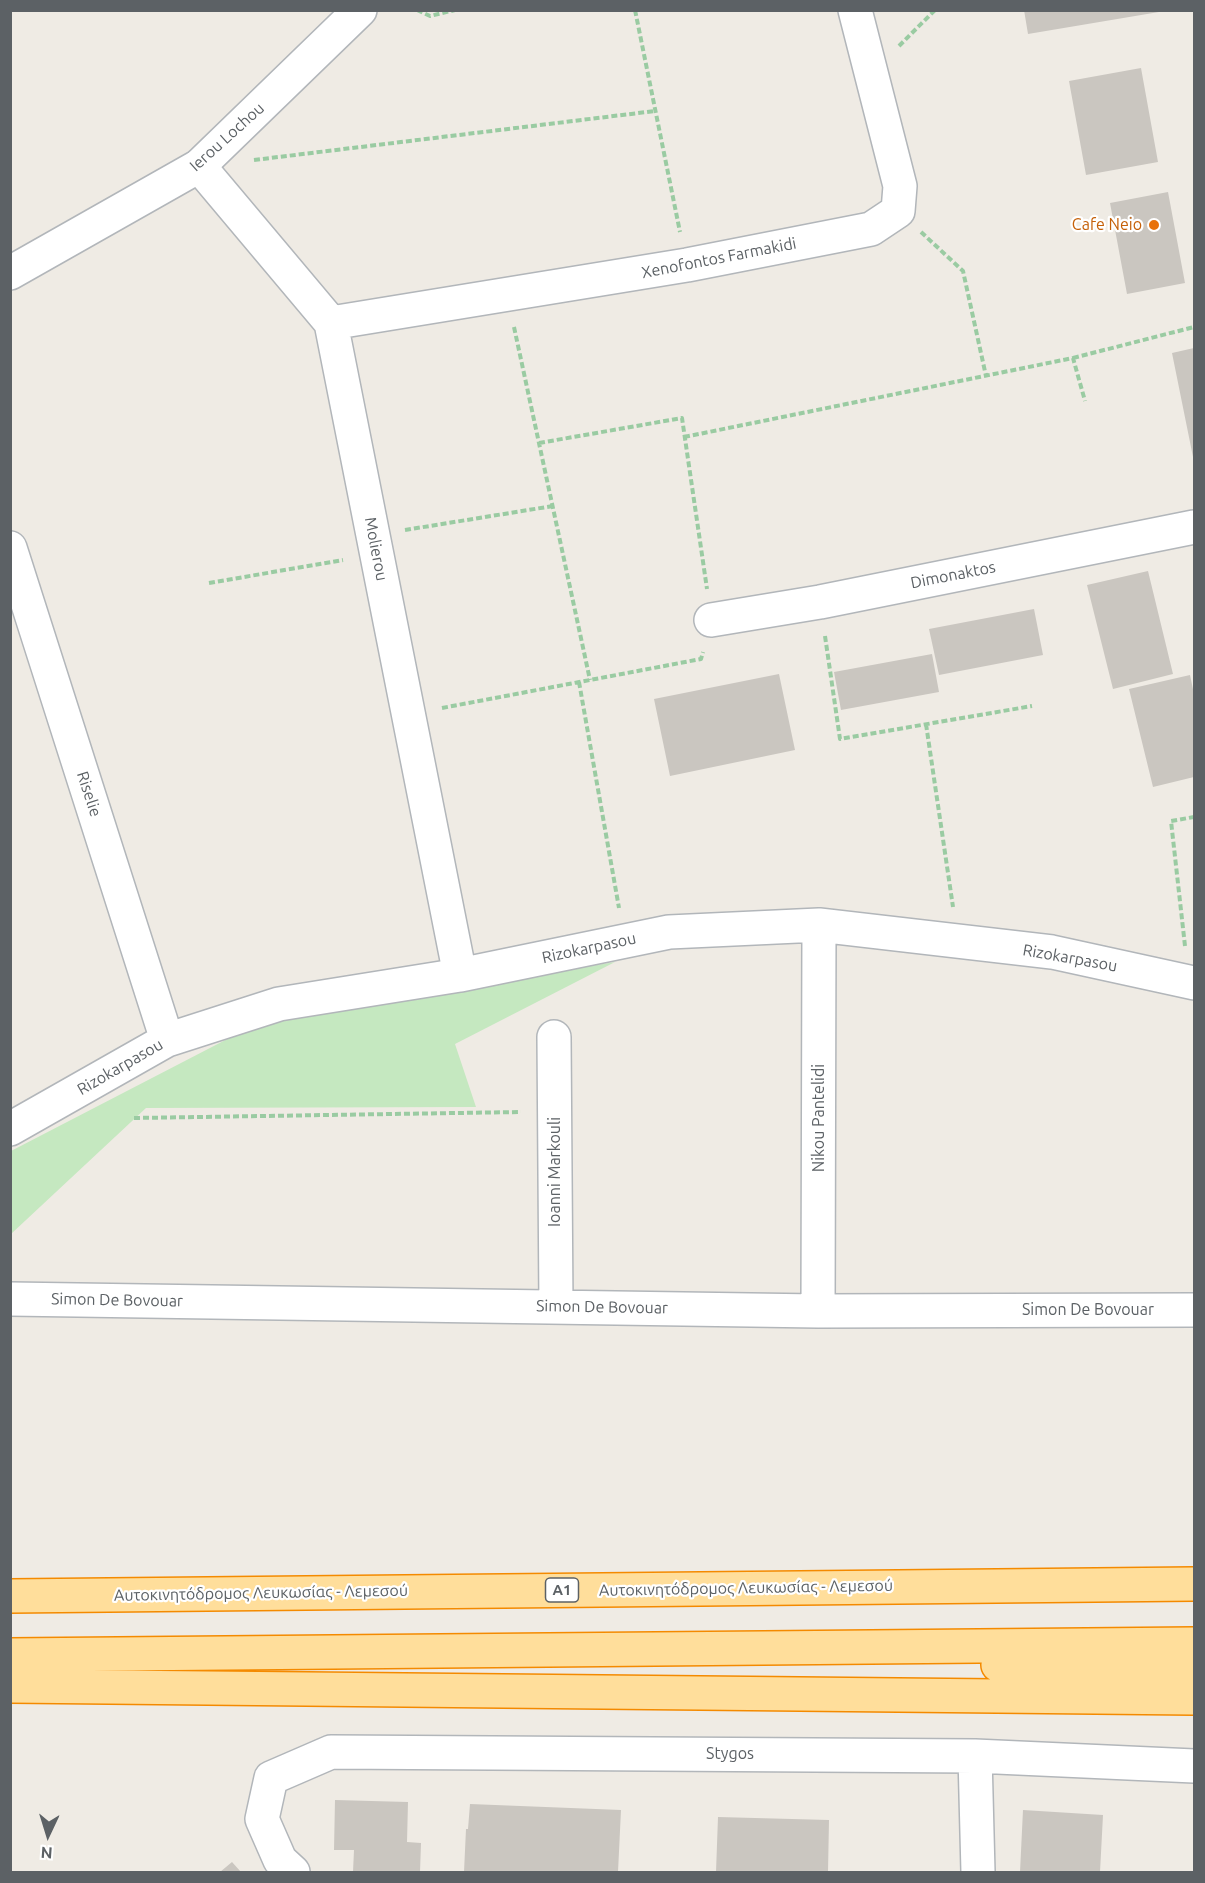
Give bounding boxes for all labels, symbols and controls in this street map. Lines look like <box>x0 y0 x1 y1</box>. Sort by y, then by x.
street label: Ierou Lochou <box>186 99 268 175</box>
place label: Cafe Neio <box>1072 215 1142 235</box>
marker: Cafe Neio <box>1147 218 1161 232</box>
street label: Xenofontos Farmakidi <box>640 234 798 282</box>
street label: Molierou <box>360 515 392 583</box>
street label: Dimonaktos <box>909 557 997 593</box>
street label: Riselie <box>73 769 105 819</box>
street label: Rizokarpasou <box>540 929 638 967</box>
street label: Rizokarpasou <box>1021 940 1119 976</box>
street label: Rizokarpasou <box>74 1035 166 1099</box>
street label: Nikou Pantelidi <box>809 1064 829 1172</box>
street label: Ioanni Markouli <box>545 1117 565 1227</box>
street label: Simon De Bovouar <box>51 1289 183 1311</box>
street label: Simon De Bovouar <box>536 1296 668 1318</box>
street label: Simon De Bovouar <box>1022 1300 1154 1320</box>
street label: Αυτοκινητόδρομος Λευκωσίας - Λεμεσού <box>599 1576 893 1600</box>
road number: A1 <box>546 1578 578 1602</box>
street label: Αυτοκινητόδρομος Λευκωσίας - Λεμεσού <box>114 1581 408 1605</box>
street label: Stygos <box>706 1744 754 1764</box>
north arrow <box>18 1805 78 1865</box>
text: N <box>40 1844 53 1862</box>

